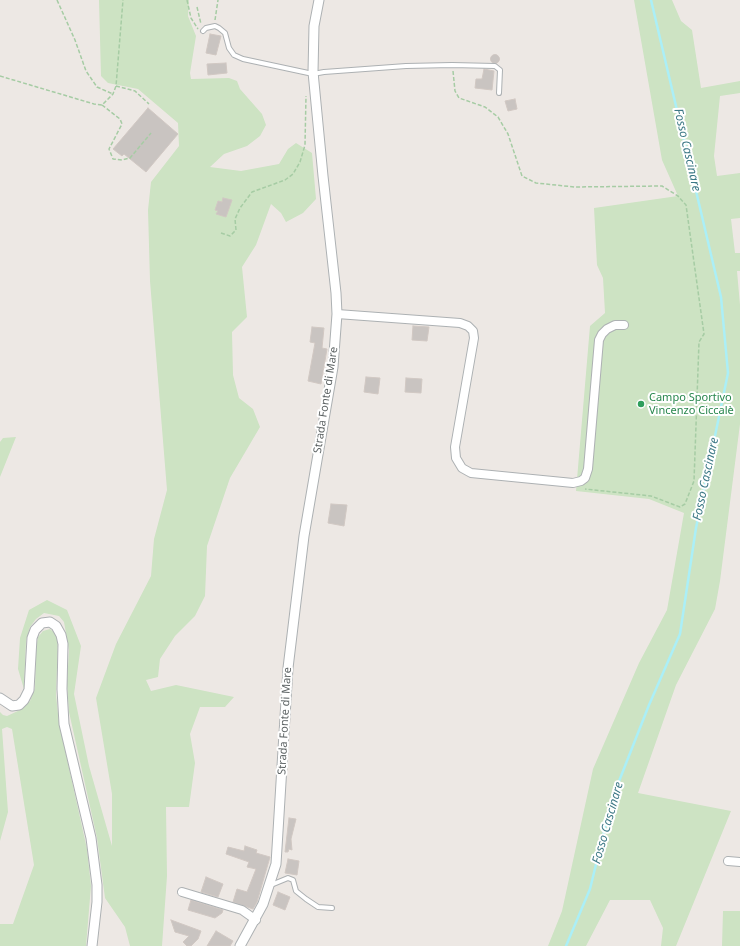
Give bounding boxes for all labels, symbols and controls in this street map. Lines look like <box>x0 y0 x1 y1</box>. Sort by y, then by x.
water label: Fosso Cascinare <box>670 107 704 193</box>
street label: Strada Fonte di Mare <box>311 346 341 454</box>
place label: Campo Sportivo Vincenzo Ciccalè <box>649 391 734 417</box>
marker: Campo Sportivo Vincenzo Ciccalè <box>636 399 646 409</box>
water label: Fosso Cascinare <box>690 436 722 522</box>
street label: Strada Fonte di Mare <box>276 667 294 775</box>
water label: Fosso Cascinare <box>589 780 627 866</box>

